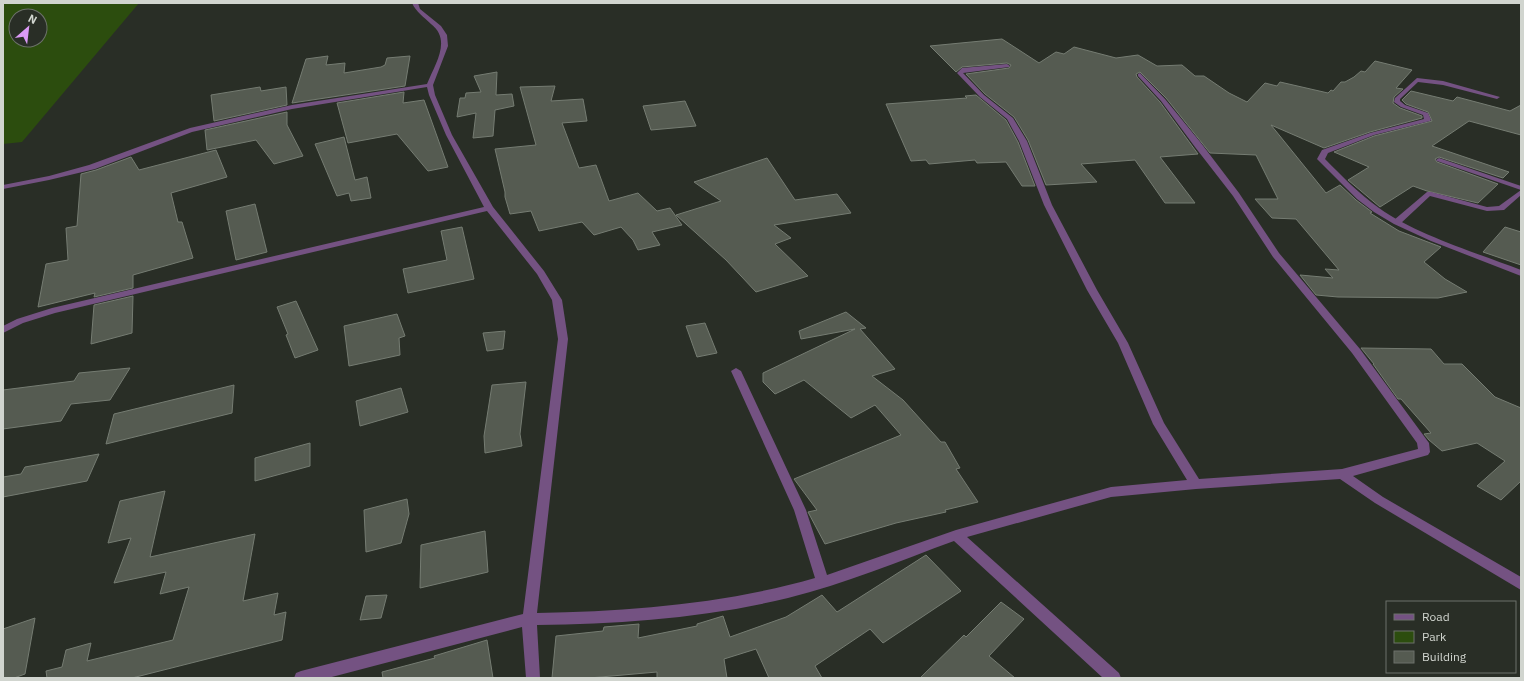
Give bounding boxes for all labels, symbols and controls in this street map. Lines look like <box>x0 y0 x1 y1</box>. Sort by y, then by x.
north arrow <box>8 8 48 48</box>
text: N <box>26 11 40 27</box>
legend <box>1386 601 1516 673</box>
text: Road <box>1422 609 1450 624</box>
text: Park <box>1422 629 1447 644</box>
text: Building <box>1422 649 1467 664</box>

